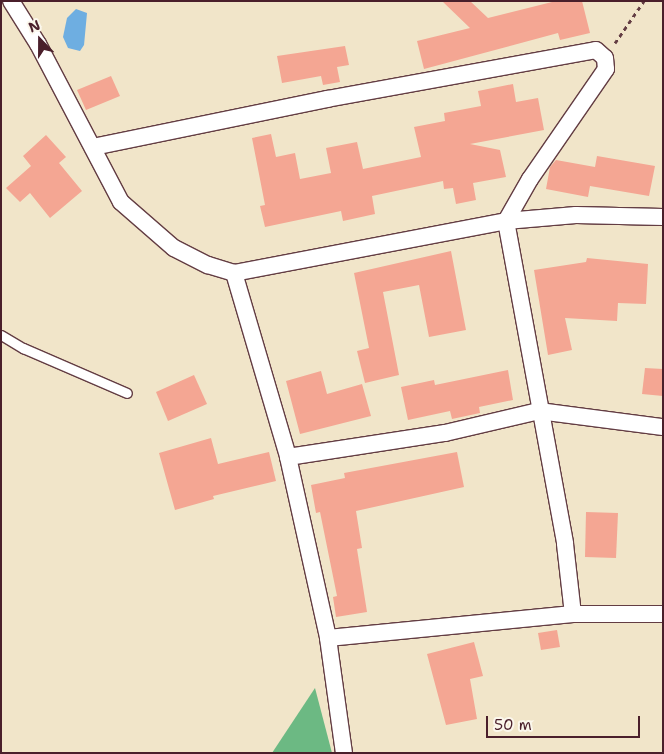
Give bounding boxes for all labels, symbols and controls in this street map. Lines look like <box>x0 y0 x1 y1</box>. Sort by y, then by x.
north arrow <box>15 15 65 65</box>
text: N <box>26 16 43 37</box>
scale bar <box>489 706 643 738</box>
text: 50 m <box>494 715 532 735</box>

